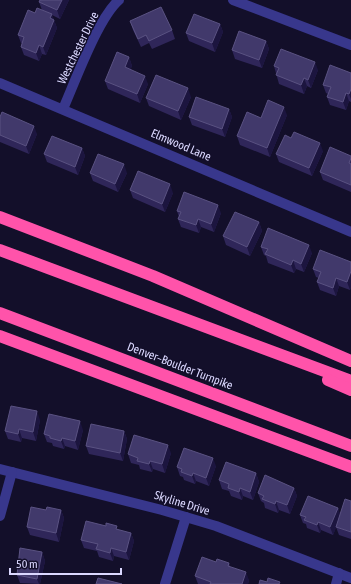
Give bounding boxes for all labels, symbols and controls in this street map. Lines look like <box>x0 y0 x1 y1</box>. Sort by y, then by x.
street label: Westchester Drive <box>54 10 102 86</box>
street label: Elmwood Lane <box>149 126 213 164</box>
street label: Denver–Boulder Turnpike <box>125 339 235 393</box>
street label: Skyline Drive <box>152 488 212 518</box>
scale bar <box>10 550 121 576</box>
text: 50 m <box>16 557 38 571</box>

